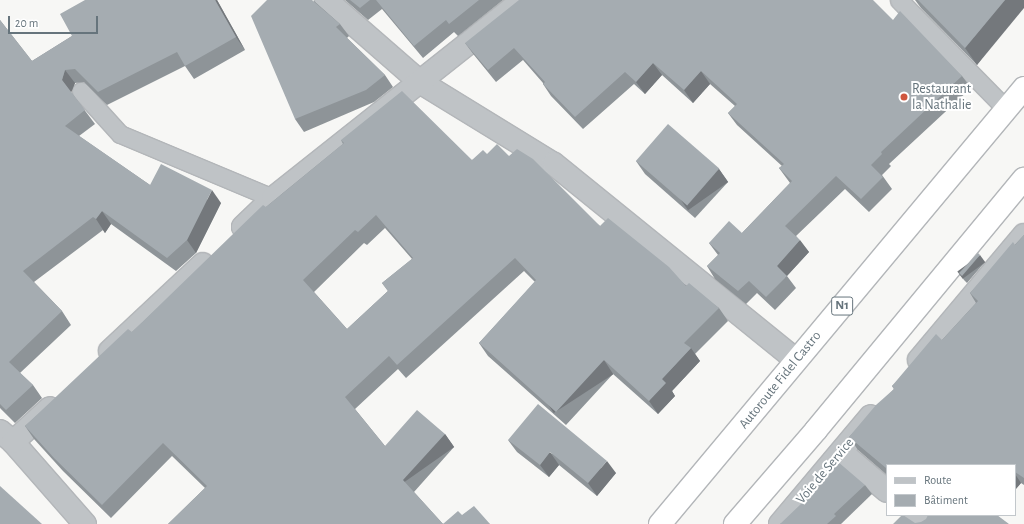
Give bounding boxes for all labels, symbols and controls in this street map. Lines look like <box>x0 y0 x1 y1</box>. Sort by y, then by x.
scale bar <box>10 8 100 34</box>
text: 20 m <box>15 17 38 29</box>
place label: Restaurant la Nathalie <box>912 81 971 114</box>
marker: Restaurant la Nathalie <box>899 92 909 102</box>
road number: N1 <box>831 295 853 317</box>
street label: Autoroute Fidel Castro <box>735 328 825 432</box>
street label: Voie de Service <box>793 435 857 507</box>
legend <box>886 464 1016 516</box>
text: Route <box>924 474 951 486</box>
text: Bâtiment <box>924 494 968 506</box>

